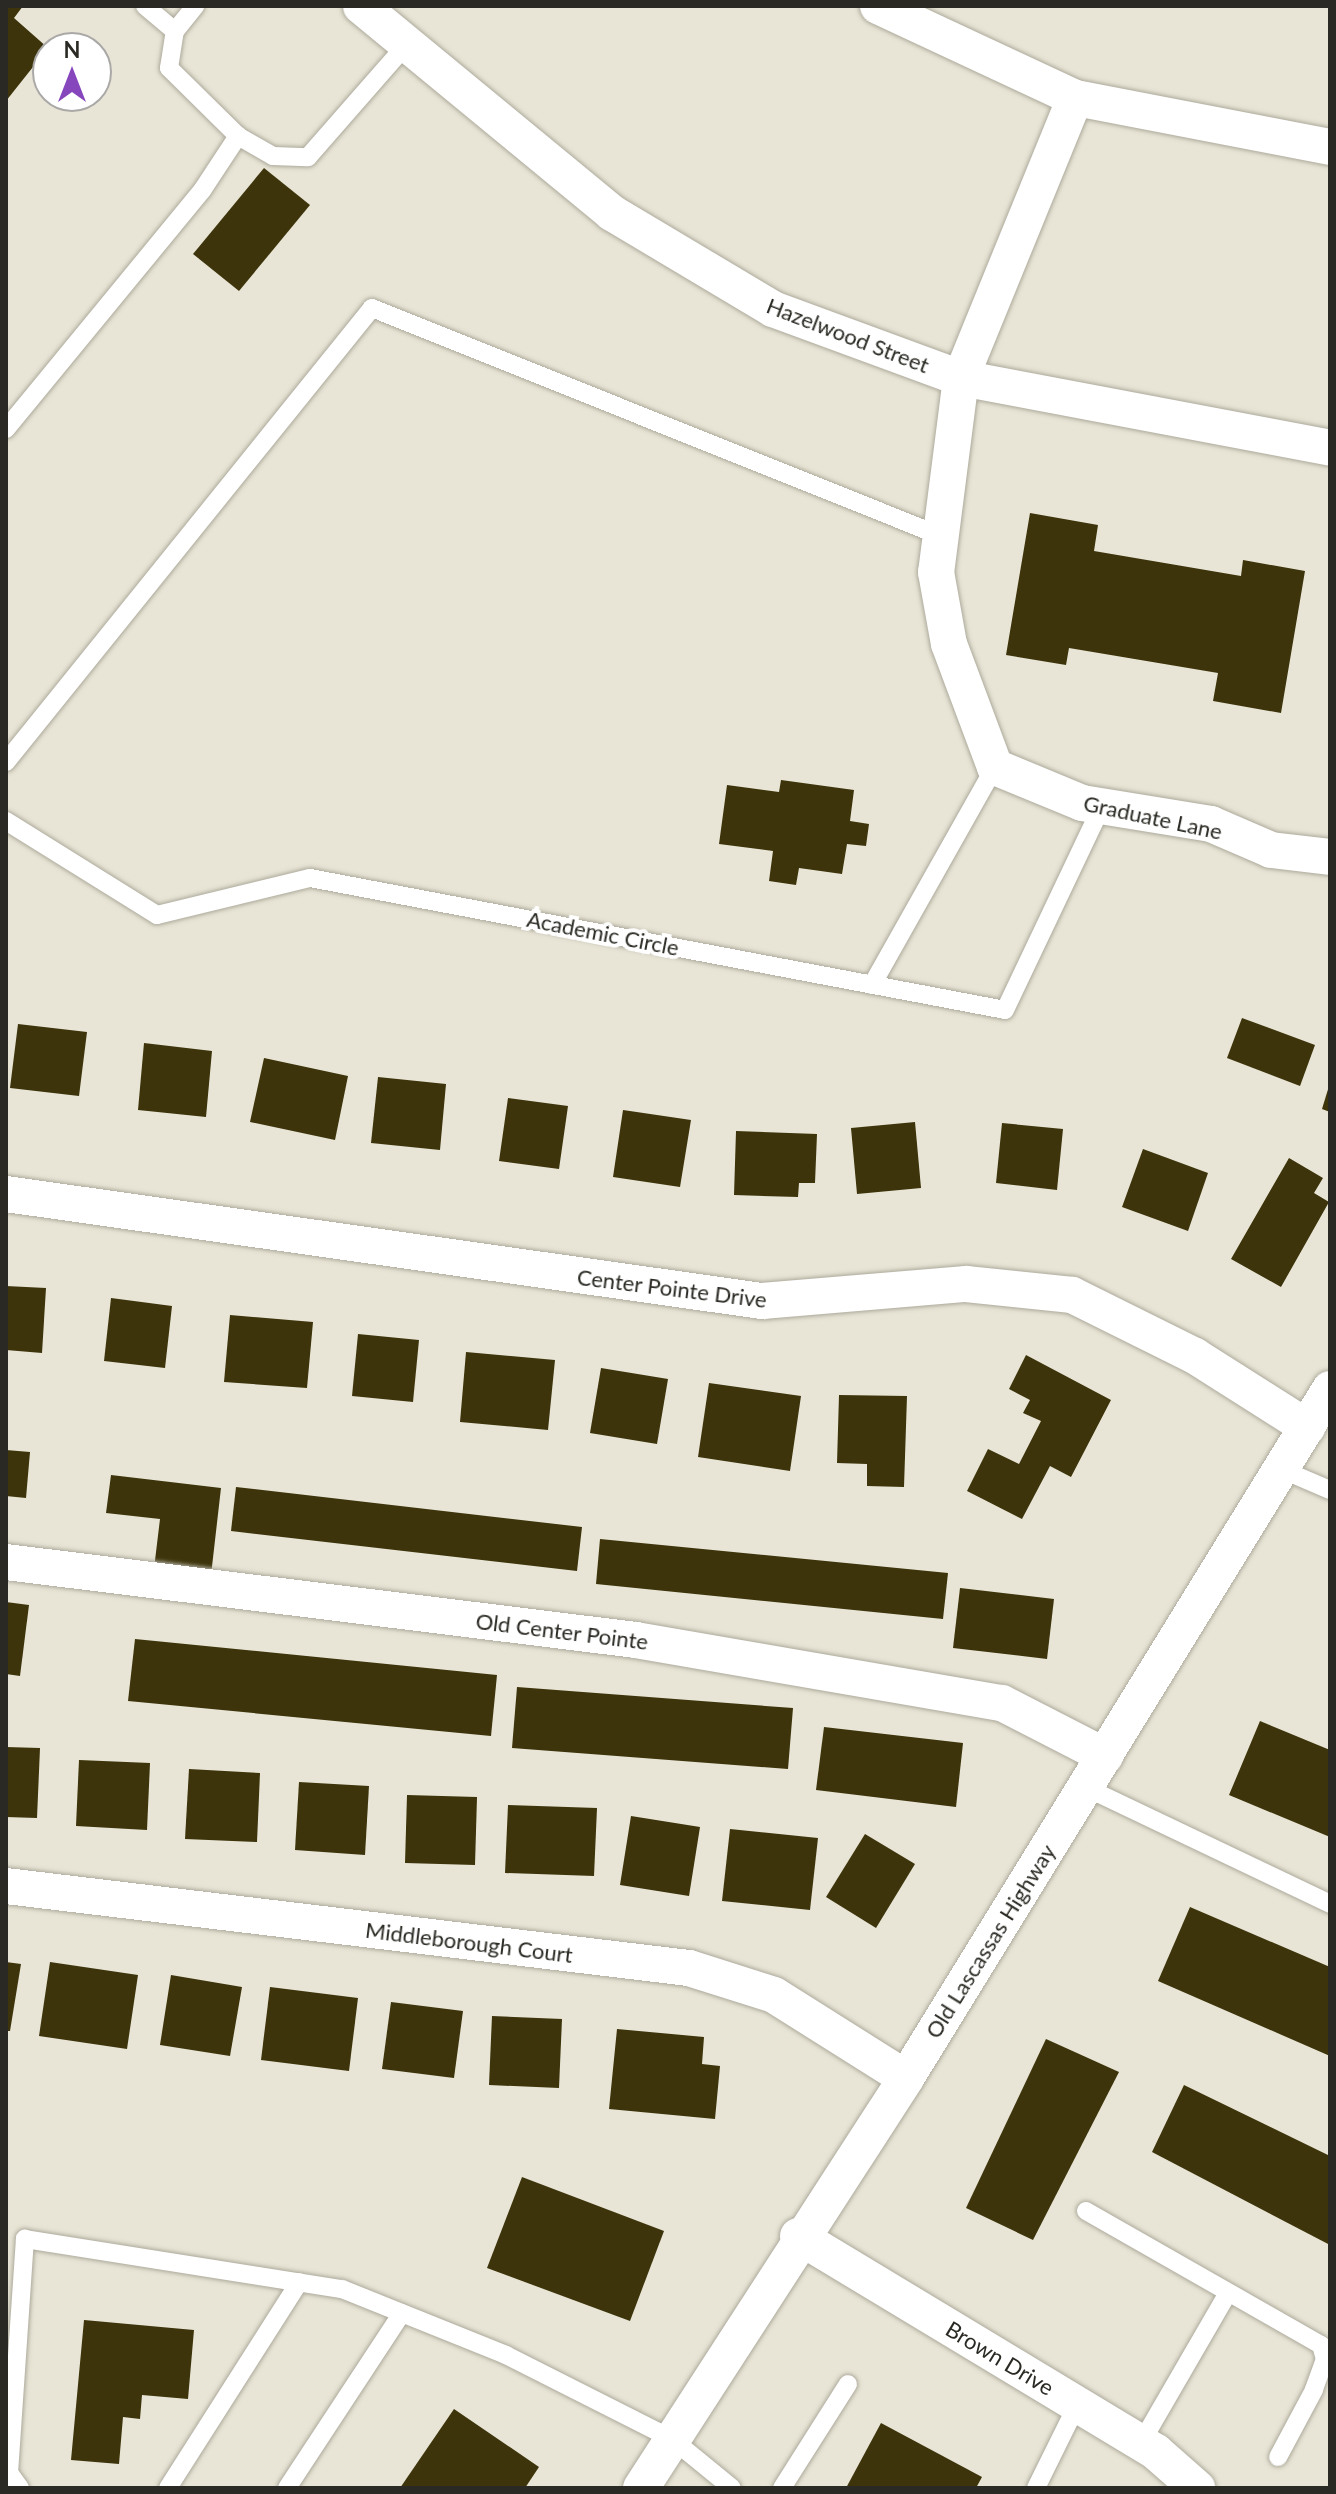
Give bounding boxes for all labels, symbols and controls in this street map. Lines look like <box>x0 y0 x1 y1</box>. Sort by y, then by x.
north arrow <box>32 32 112 112</box>
text: N <box>64 36 80 63</box>
street label: Hazelwood Street <box>763 292 933 378</box>
street label: Graduate Lane <box>1081 789 1225 845</box>
street label: Academic Circle <box>525 905 681 961</box>
street label: Center Pointe Drive <box>575 1263 769 1313</box>
street label: Old Center Pointe <box>474 1607 650 1655</box>
street label: Old Lascassas Highway <box>920 1839 1060 2043</box>
street label: Middleborough Court <box>364 1916 574 1968</box>
street label: Brown Drive <box>941 2315 1059 2401</box>

